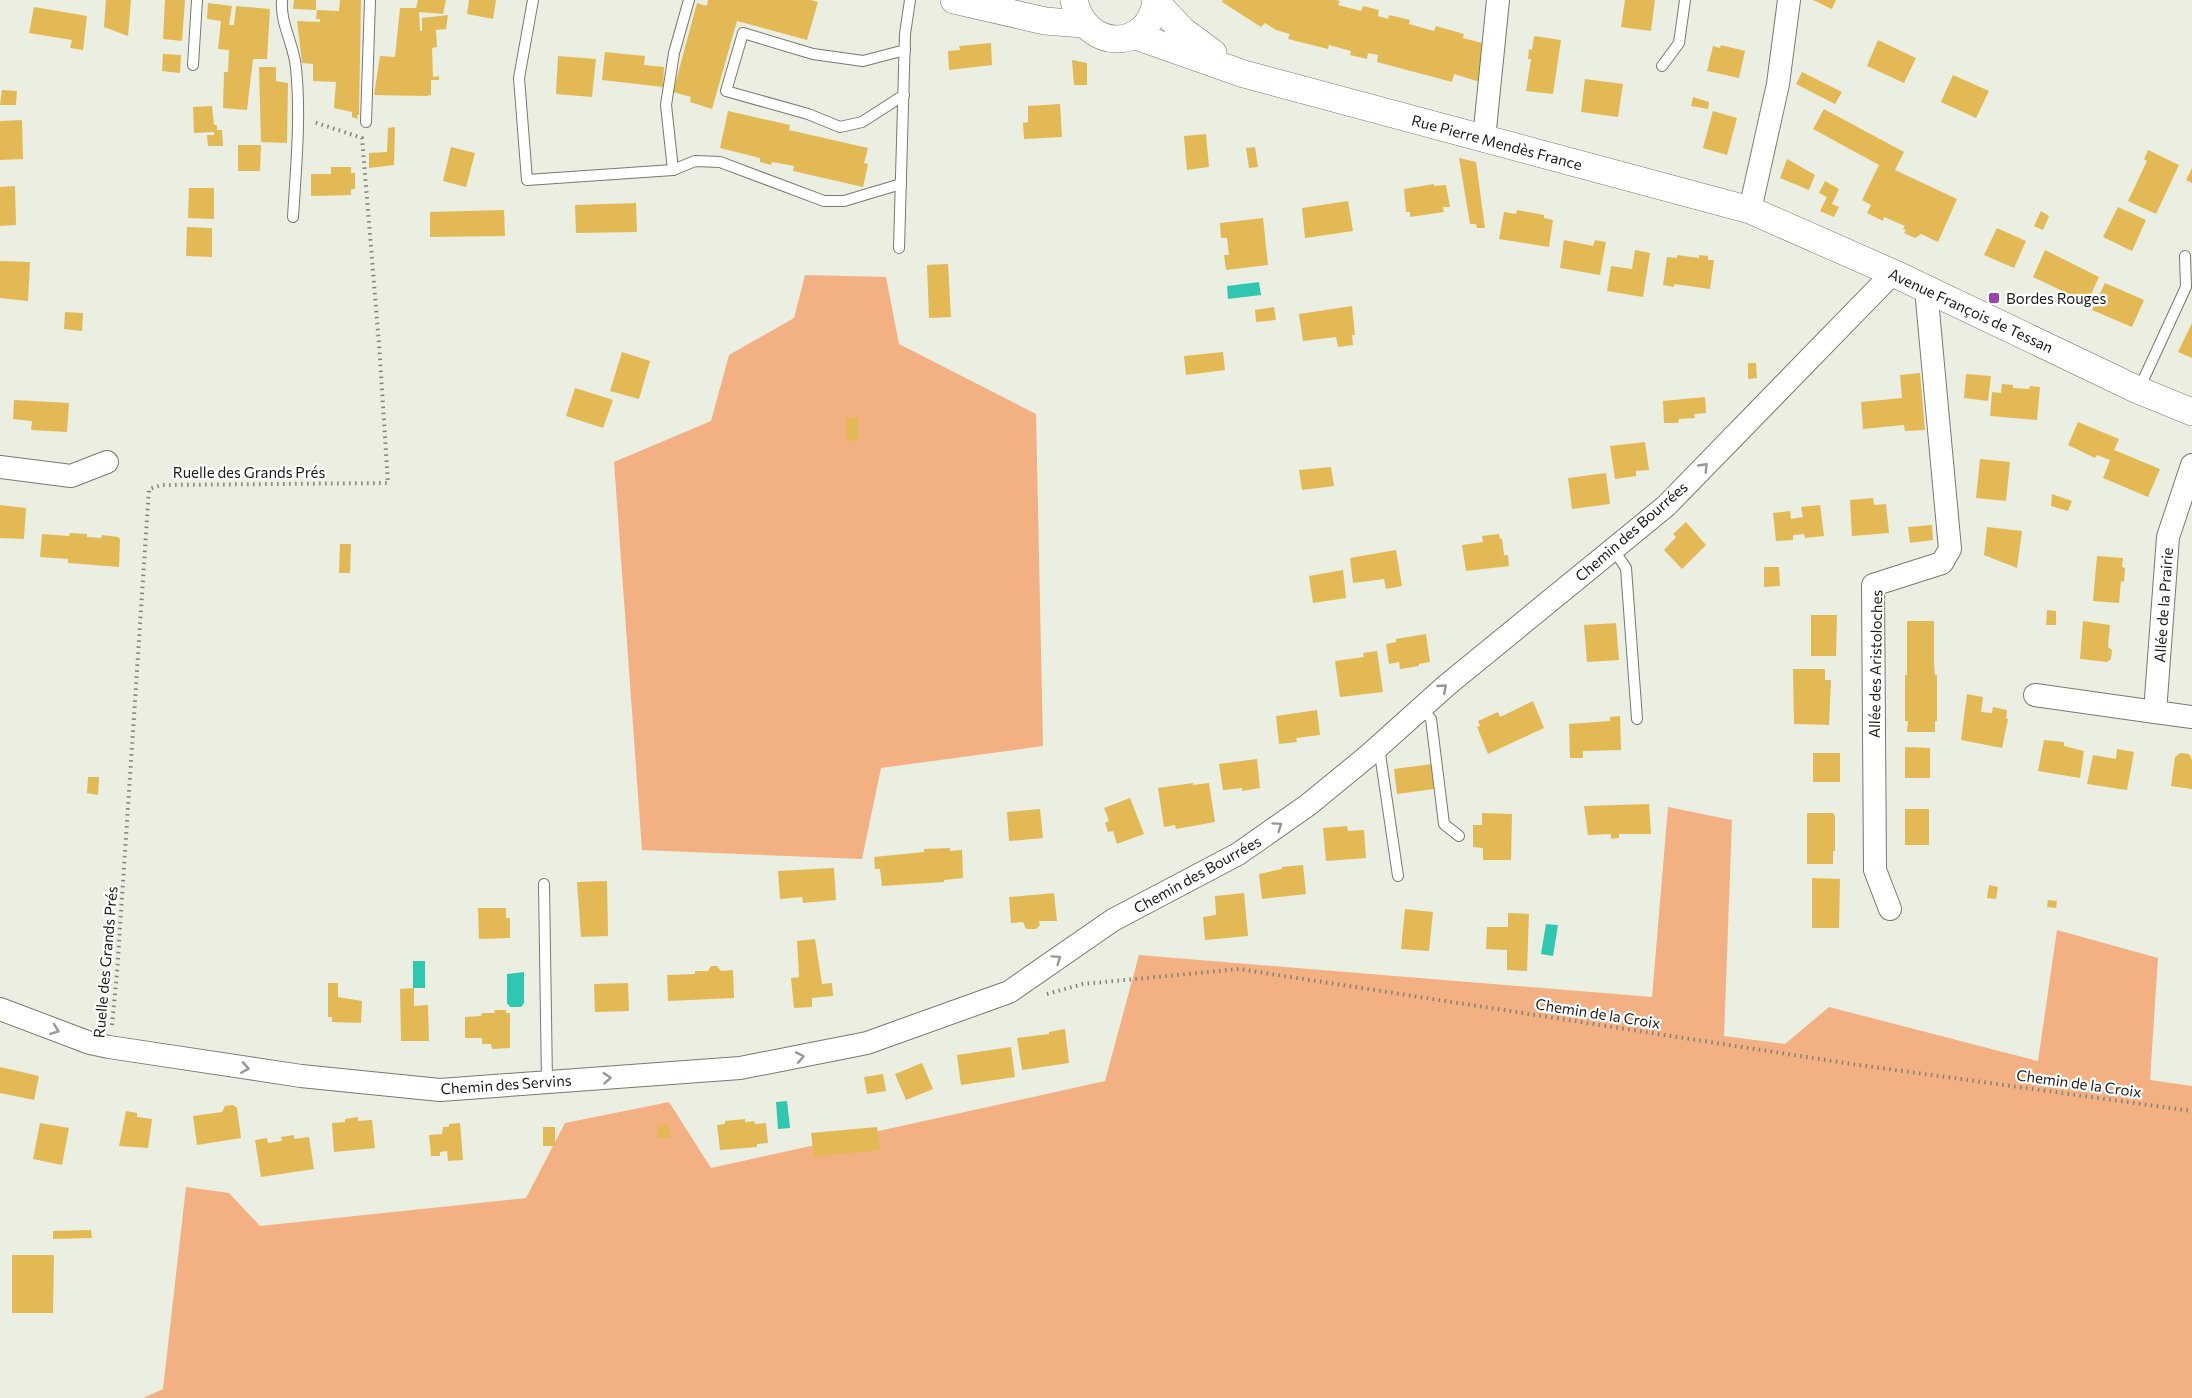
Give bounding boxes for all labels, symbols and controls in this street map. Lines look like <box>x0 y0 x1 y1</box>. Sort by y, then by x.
street label: Rue Pierre Mendès France <box>1410 111 1584 173</box>
street label: Avenue François de Tessan <box>1886 264 2056 356</box>
place label: Bordes Rouges <box>2006 289 2106 307</box>
marker: Bordes Rouges <box>1987 291 2001 305</box>
street label: Ruelle des Grands Prés <box>173 463 325 481</box>
one-way arrow <box>1696 463 1707 474</box>
street label: Chemin des Bourrées <box>1571 477 1691 585</box>
street label: Allée de la Prairie <box>2150 547 2176 663</box>
street label: Allée des Aristoloches <box>1865 589 1885 738</box>
one-way arrow <box>1436 684 1447 695</box>
one-way arrow <box>1271 822 1282 833</box>
street label: Chemin des Bourrées <box>1130 831 1264 917</box>
street label: Ruelle des Grands Prés <box>89 885 121 1039</box>
one-way arrow <box>1050 955 1061 966</box>
street label: Chemin de la Croix <box>1534 994 1662 1032</box>
one-way arrow <box>49 1023 60 1035</box>
one-way arrow <box>795 1051 805 1064</box>
one-way arrow <box>241 1061 250 1073</box>
street label: Chemin de la Croix <box>2015 1065 2143 1101</box>
street label: Chemin des Servins <box>440 1070 572 1098</box>
one-way arrow <box>602 1071 611 1084</box>

